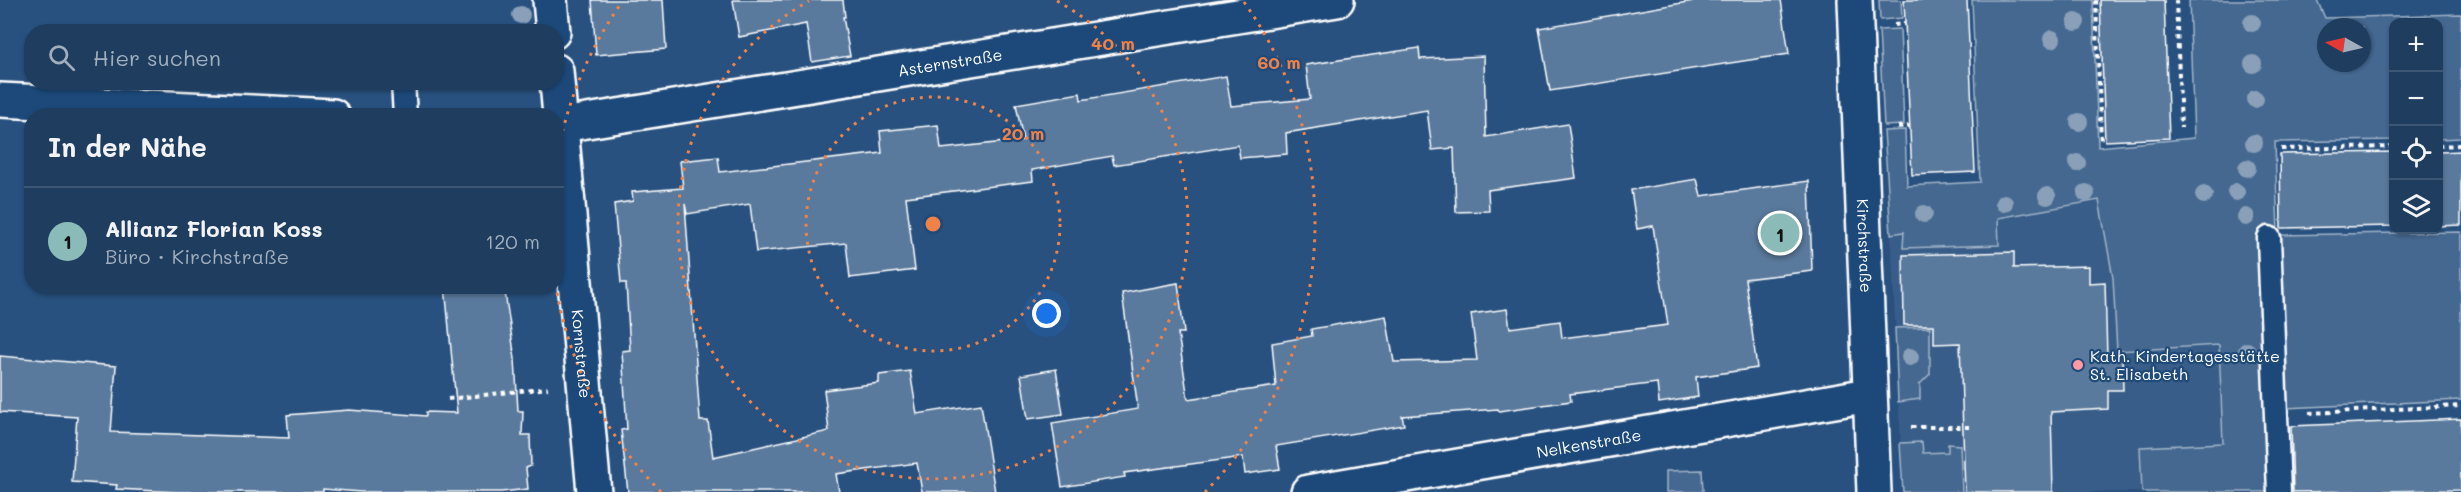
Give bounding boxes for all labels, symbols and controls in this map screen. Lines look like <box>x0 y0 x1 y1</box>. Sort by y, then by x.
north arrow <box>2317 18 2371 72</box>
map controls <box>2389 18 2443 234</box>
button: + <box>2389 18 2443 72</box>
search box <box>24 24 564 90</box>
text: 40 m <box>1091 31 1135 55</box>
icon: search <box>45 41 78 74</box>
text: Hier suchen <box>93 43 221 72</box>
street label: Asternstraße <box>896 43 1004 81</box>
text: 60 m <box>1257 50 1301 74</box>
button: − <box>2389 72 2443 126</box>
text: 20 m <box>1002 121 1044 145</box>
button: locate <box>2389 126 2443 180</box>
text: In der Nähe <box>48 130 207 164</box>
button: layers <box>2389 180 2443 234</box>
street label: Kirchstraße <box>1853 198 1877 293</box>
pin: 1 <box>1760 210 1800 256</box>
text: Allianz Florian Koss <box>105 214 323 243</box>
centre of rings <box>923 214 943 234</box>
text: 1 <box>63 228 72 254</box>
text: 120 m <box>485 228 540 254</box>
text: Büro · Kirchstraße <box>105 243 289 269</box>
your location <box>1032 299 1061 328</box>
street label: Kornstraße <box>568 309 596 399</box>
place label: Kath. Kindertagesstätte St. Elisabeth <box>2090 345 2280 384</box>
marker: Kath. Kindertagesstätte St. Elisabeth <box>2071 358 2085 372</box>
street label: Nelkenstraße <box>1535 424 1643 462</box>

